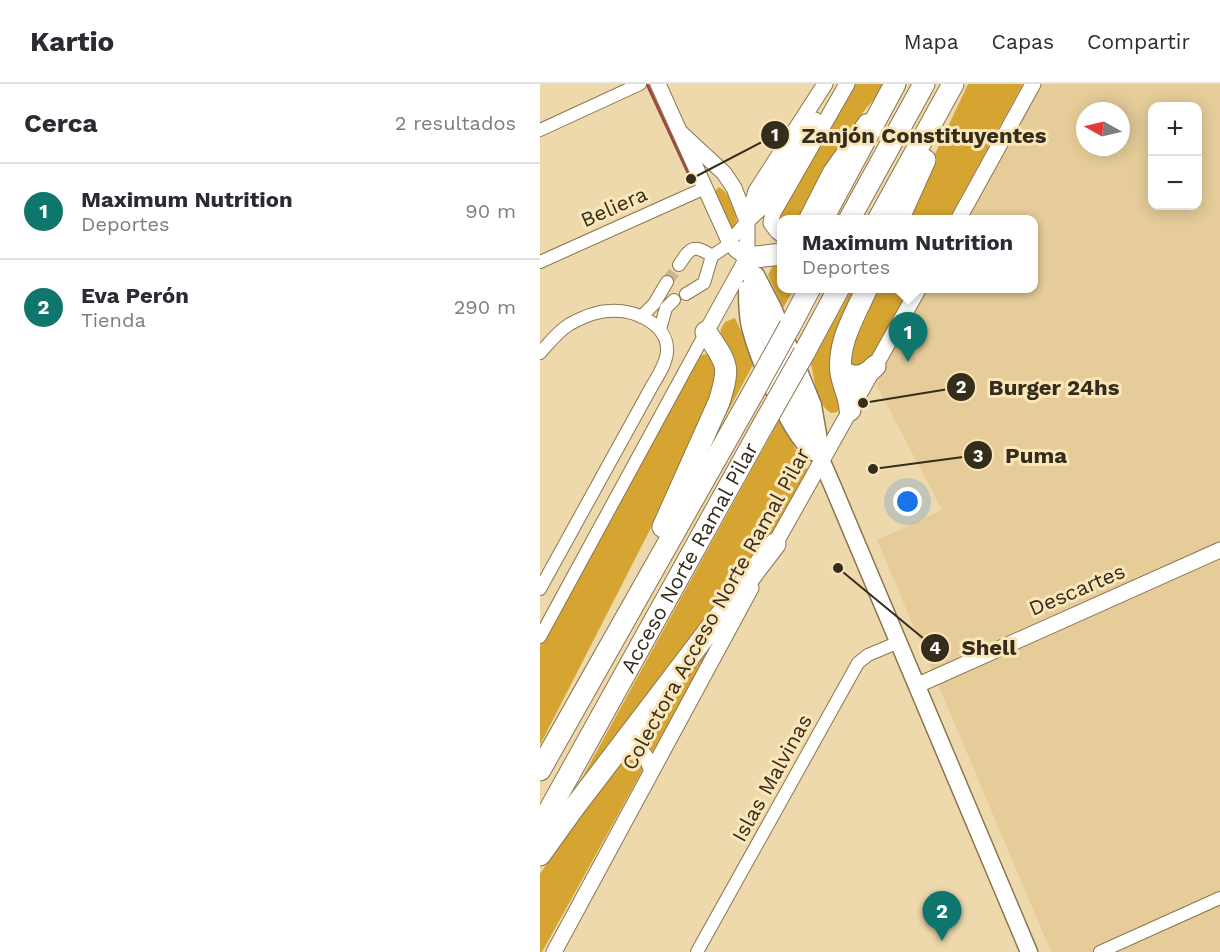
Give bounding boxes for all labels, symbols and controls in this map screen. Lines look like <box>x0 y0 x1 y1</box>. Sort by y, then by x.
text: Kartio <box>30 25 114 58</box>
text: Mapa <box>904 29 959 54</box>
text: Capas <box>992 29 1054 54</box>
text: Compartir <box>1087 29 1190 54</box>
north arrow <box>1076 102 1130 156</box>
map controls <box>1148 102 1202 210</box>
button: + <box>1148 102 1202 156</box>
text: Cerca <box>24 108 98 138</box>
text: 2 resultados <box>395 111 516 135</box>
callout: Zanjón Constituyentes <box>760 115 1059 155</box>
text: Zanjón Constituyentes <box>801 123 1047 148</box>
text: 1 <box>771 124 779 145</box>
button: − <box>1148 156 1202 210</box>
street label: Beliera <box>577 181 651 232</box>
text: Maximum Nutrition <box>81 187 293 212</box>
text: 1 <box>39 199 48 223</box>
text: 90 m <box>465 199 516 223</box>
text: Deportes <box>81 212 170 236</box>
popup <box>777 215 1038 293</box>
text: Maximum Nutrition <box>802 230 1013 255</box>
text: Deportes <box>802 255 890 279</box>
text: Eva Perón <box>81 283 189 308</box>
text: 2 <box>38 295 49 319</box>
text: 290 m <box>454 295 516 319</box>
text: Tienda <box>81 308 146 332</box>
pin: 1 <box>888 312 928 362</box>
callout: Burger 24hs <box>946 367 1131 407</box>
text: Burger 24hs <box>989 375 1120 400</box>
text: 2 <box>956 376 966 397</box>
callout: Puma <box>963 435 1079 475</box>
street label: Acceso Norte Ramal Pilar <box>615 437 763 677</box>
street label: Colectora Acceso Norte Ramal Pilar <box>616 443 815 774</box>
text: Puma <box>1005 443 1067 468</box>
text: 3 <box>973 445 983 466</box>
your location <box>893 487 922 516</box>
street label: Descartes <box>1025 558 1129 621</box>
callout: Shell <box>920 628 1029 668</box>
text: Shell <box>962 635 1017 660</box>
text: 4 <box>929 637 941 658</box>
street label: Islas Malvinas <box>726 710 817 846</box>
pin: 2 <box>922 892 962 941</box>

